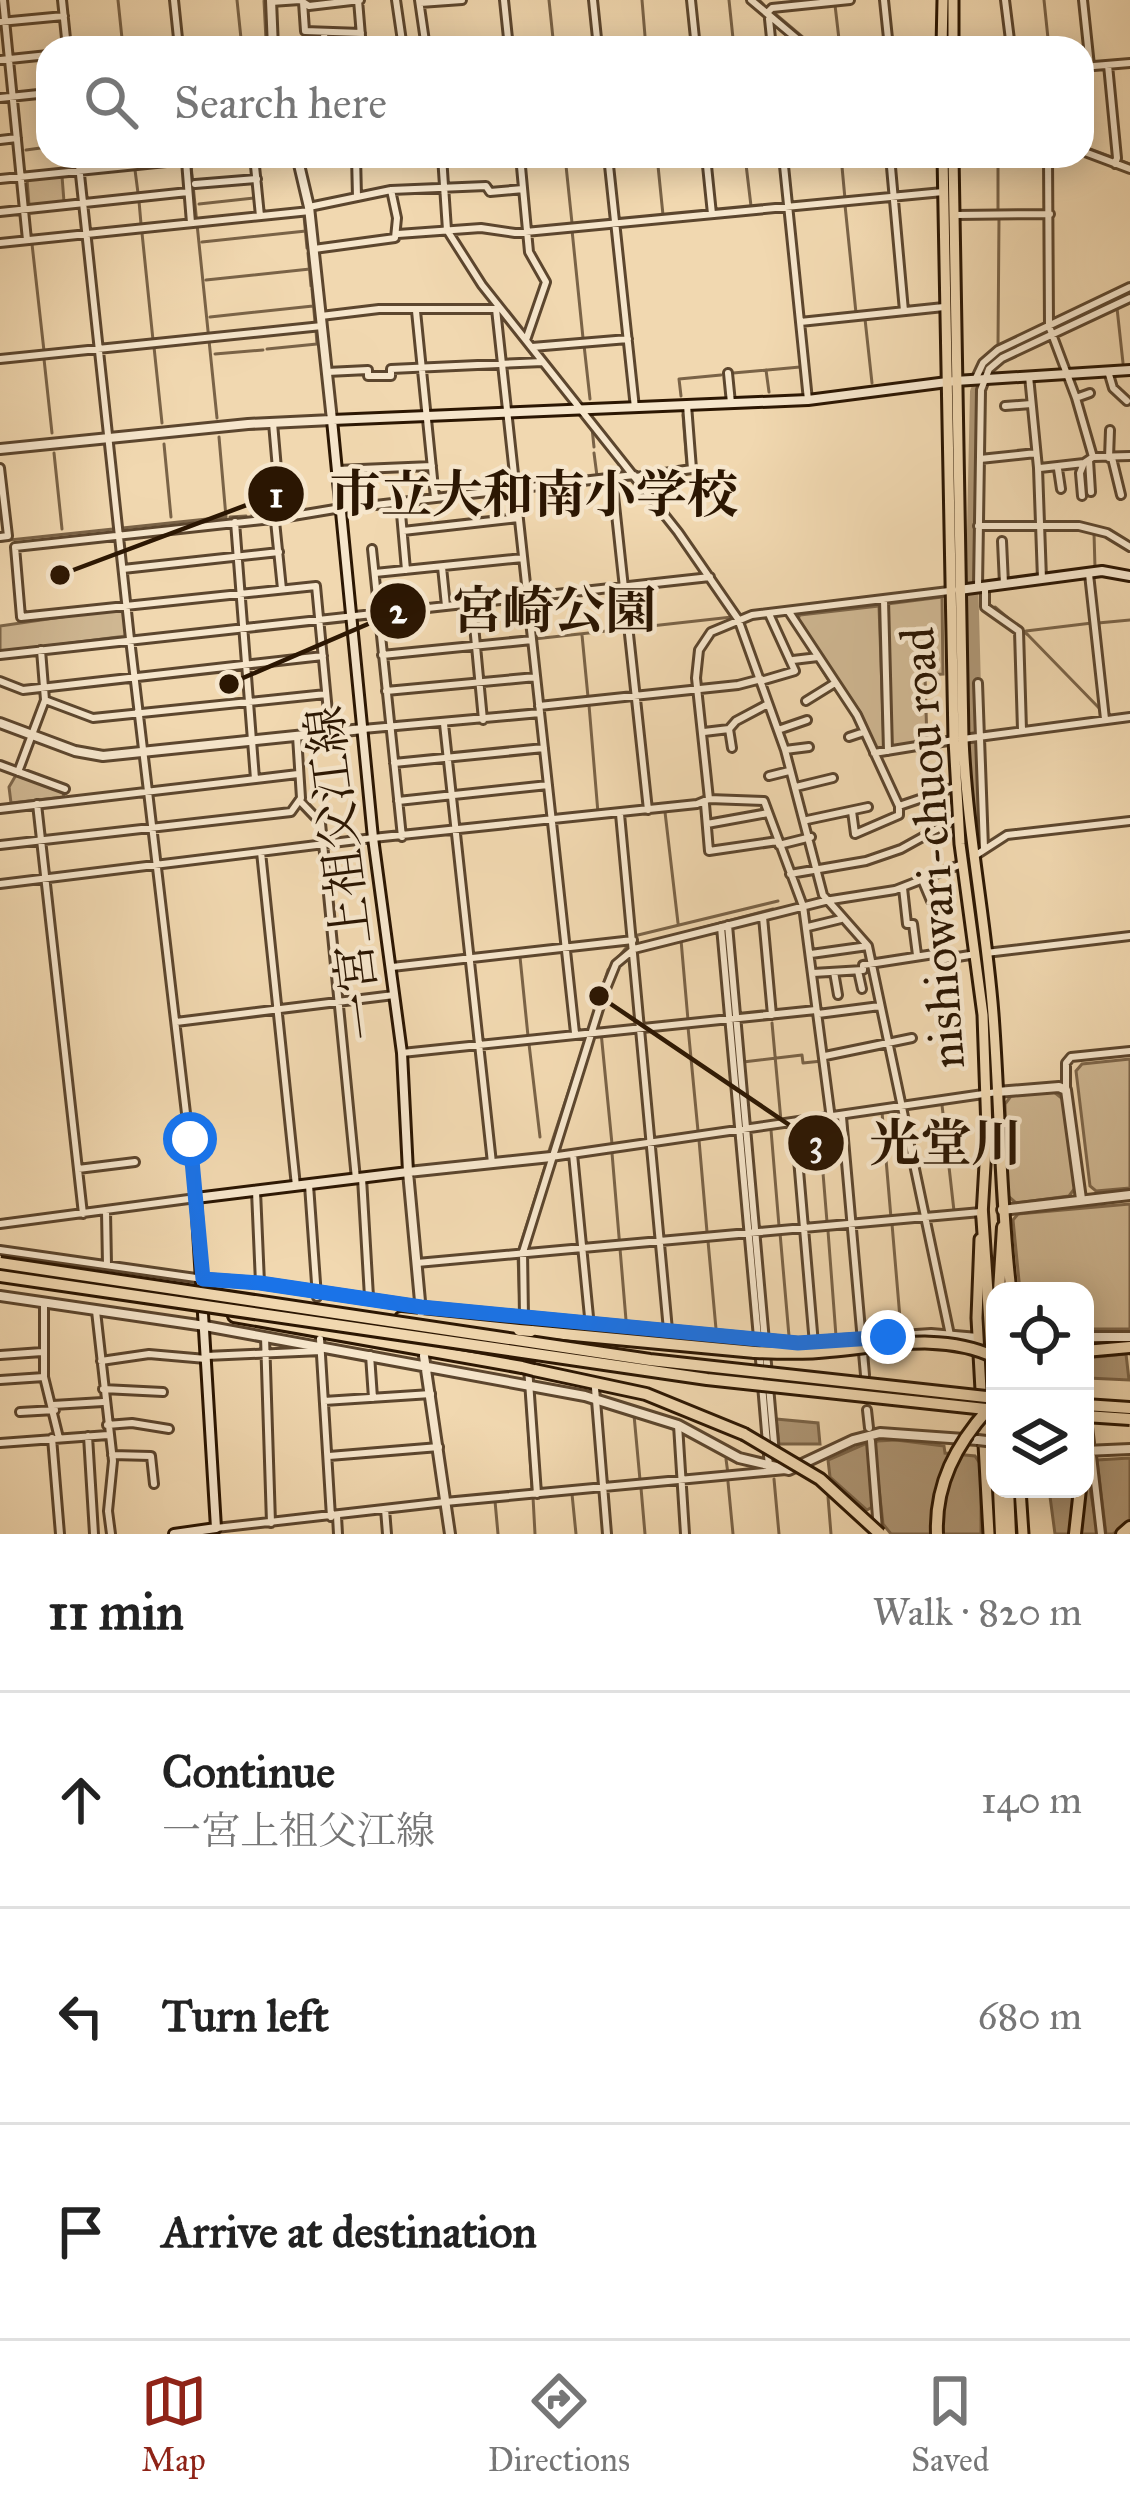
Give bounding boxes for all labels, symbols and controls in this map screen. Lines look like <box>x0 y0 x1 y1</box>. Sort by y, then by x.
search box <box>36 36 1094 168</box>
icon: search <box>78 69 144 135</box>
text: Search here <box>174 75 387 130</box>
callout: 市立大和南小学校 <box>246 451 762 538</box>
text: 市立大和南小学校 <box>330 464 738 526</box>
text: 1 <box>269 473 283 517</box>
callout: 宮崎公園 <box>368 567 680 654</box>
text: 宮崎公園 <box>452 580 656 642</box>
text: 2 <box>389 589 408 633</box>
street label: nishiowari-chuou road <box>887 625 977 1071</box>
street label: 一宮上祖父江線 <box>294 703 394 1043</box>
callout: 光堂川 <box>786 1099 1047 1186</box>
route start <box>163 1112 217 1166</box>
text: 光堂川 <box>869 1113 1023 1175</box>
text: 3 <box>809 1121 823 1165</box>
map controls <box>986 1282 1094 1498</box>
button: locate <box>986 1282 1094 1390</box>
route end <box>861 1310 915 1364</box>
button: layers <box>986 1390 1094 1498</box>
text: 11 min <box>48 1581 184 1643</box>
text: Walk · 820 m <box>873 1588 1082 1636</box>
text: Continue <box>162 1744 335 1799</box>
icon: ahead <box>48 1767 114 1833</box>
text: 140 m <box>981 1776 1082 1824</box>
text: 一宮上祖父江線 <box>162 1807 435 1855</box>
icon: left <box>48 1983 114 2049</box>
text: Turn left <box>162 1988 329 2043</box>
text: 680 m <box>977 1992 1082 2040</box>
icon: arrive <box>48 2199 114 2265</box>
text: Arrive at destination <box>162 2204 537 2259</box>
tab: Map <box>141 2368 207 2480</box>
tab: Directions <box>488 2368 630 2480</box>
tab: Saved <box>911 2368 989 2480</box>

